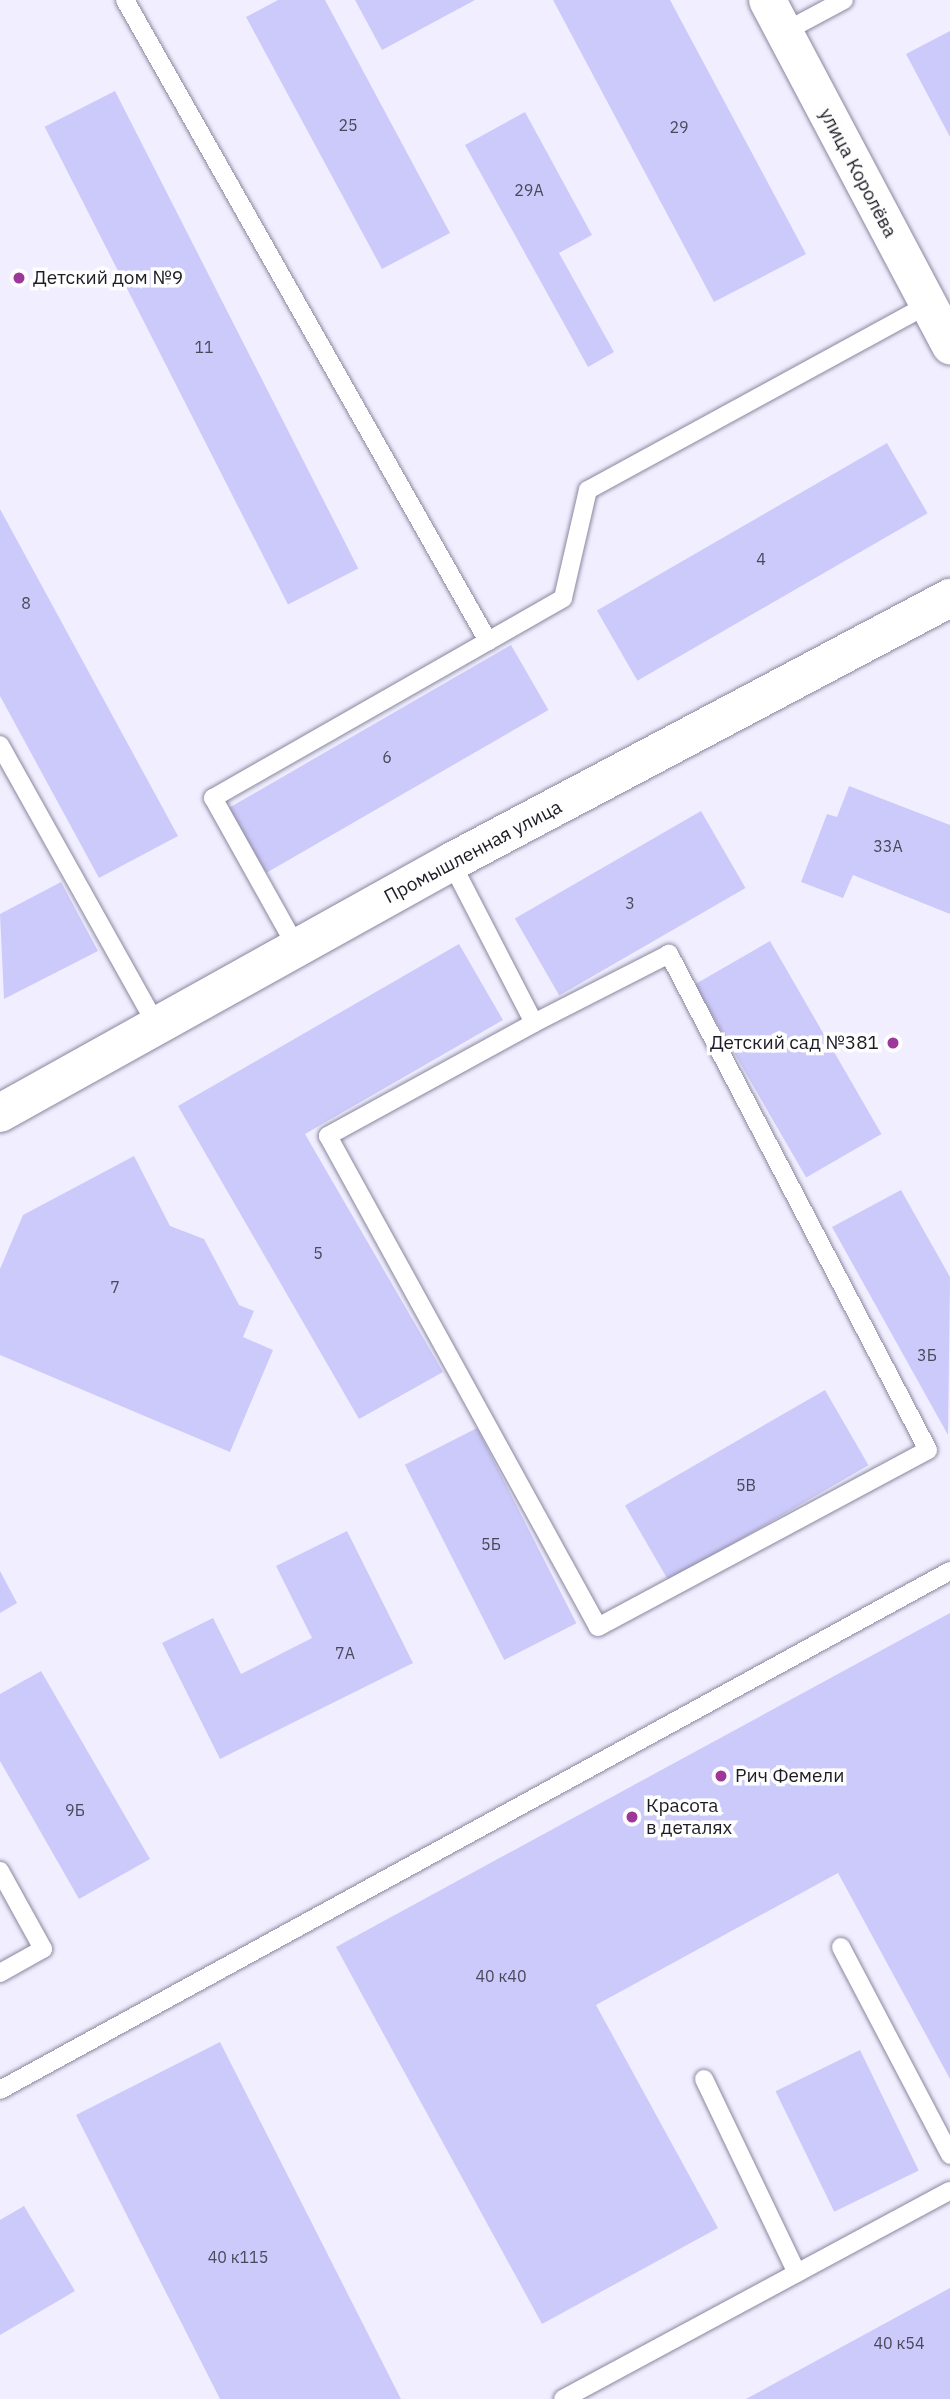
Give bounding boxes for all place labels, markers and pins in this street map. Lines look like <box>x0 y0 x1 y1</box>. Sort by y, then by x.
place label: Детский дом №9 <box>33 267 183 289</box>
marker: Детский дом №9 <box>11 270 27 286</box>
place label: Детский сад №381 <box>710 1032 879 1054</box>
marker: Детский сад №381 <box>885 1035 901 1051</box>
place label: Рич Фемели <box>735 1765 844 1787</box>
marker: Рич Фемели <box>713 1768 729 1784</box>
place label: Красота в деталях <box>646 1795 732 1839</box>
marker: Красота в деталях <box>624 1809 640 1825</box>

